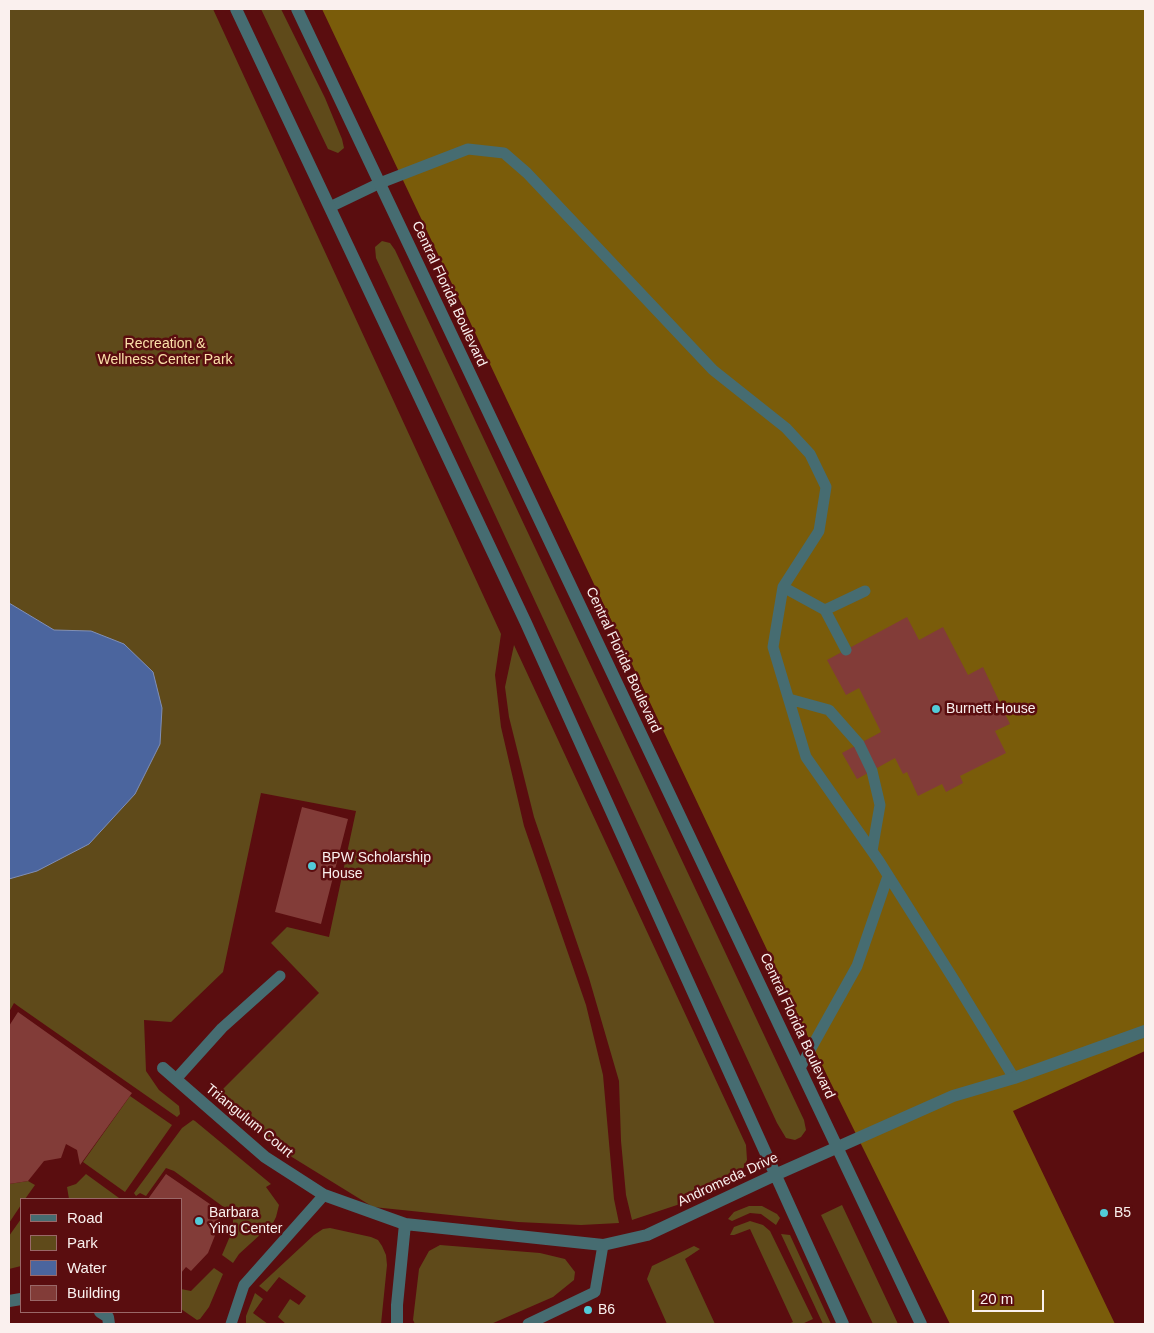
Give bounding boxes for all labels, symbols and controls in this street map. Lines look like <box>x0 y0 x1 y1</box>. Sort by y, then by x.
street label: Central Florida Boulevard <box>408 219 490 369</box>
park label: Recreation & Wellness Center Park <box>97 336 233 368</box>
street label: Central Florida Boulevard <box>582 585 664 735</box>
place label: Burnett House <box>946 701 1035 717</box>
marker: Burnett House <box>930 703 942 715</box>
place label: BPW Scholarship House <box>322 850 431 882</box>
marker: BPW Scholarship House <box>306 860 318 872</box>
street label: Central Florida Boulevard <box>756 951 838 1101</box>
street label: Triangulum Court <box>202 1081 296 1161</box>
street label: Andromeda Drive <box>675 1149 781 1211</box>
legend <box>20 1198 182 1313</box>
place label: Barbara Ying Center <box>209 1205 282 1238</box>
place label: B5 <box>1114 1205 1131 1221</box>
marker: B5 <box>1098 1207 1110 1219</box>
text: Road <box>67 1209 103 1226</box>
marker: Barbara Ying Center <box>193 1215 205 1227</box>
text: Park <box>67 1234 98 1251</box>
text: Water <box>67 1259 106 1276</box>
scale bar <box>974 1280 1046 1312</box>
text: Building <box>67 1284 120 1301</box>
text: 20 m <box>980 1290 1013 1307</box>
place label: B6 <box>598 1302 615 1318</box>
marker: B6 <box>582 1304 594 1316</box>

